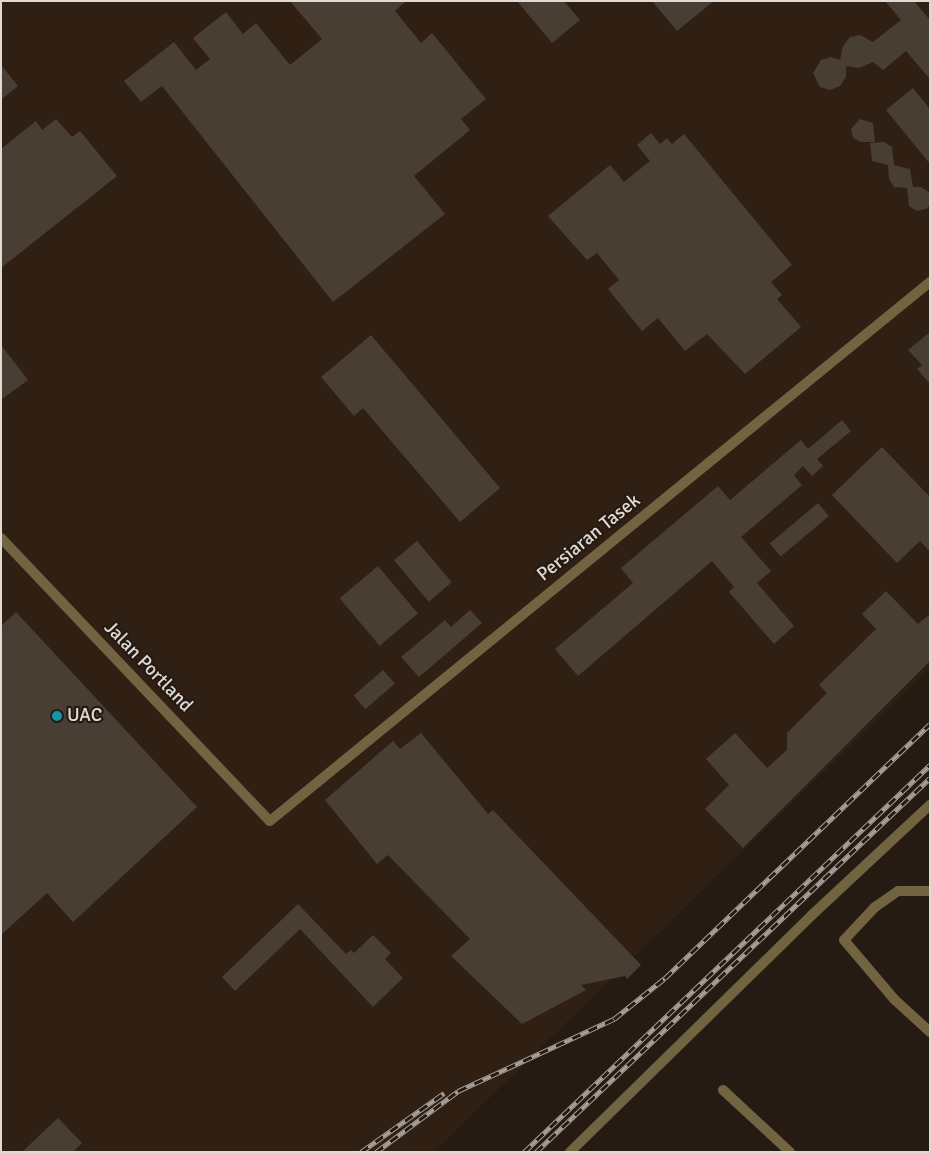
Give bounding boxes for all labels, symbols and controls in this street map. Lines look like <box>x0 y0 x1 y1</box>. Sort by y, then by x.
street label: Persiaran Tasek <box>533 490 645 586</box>
street label: Jalan Portland <box>99 617 197 717</box>
place label: UAC <box>67 705 102 727</box>
marker: UAC <box>51 710 63 722</box>

